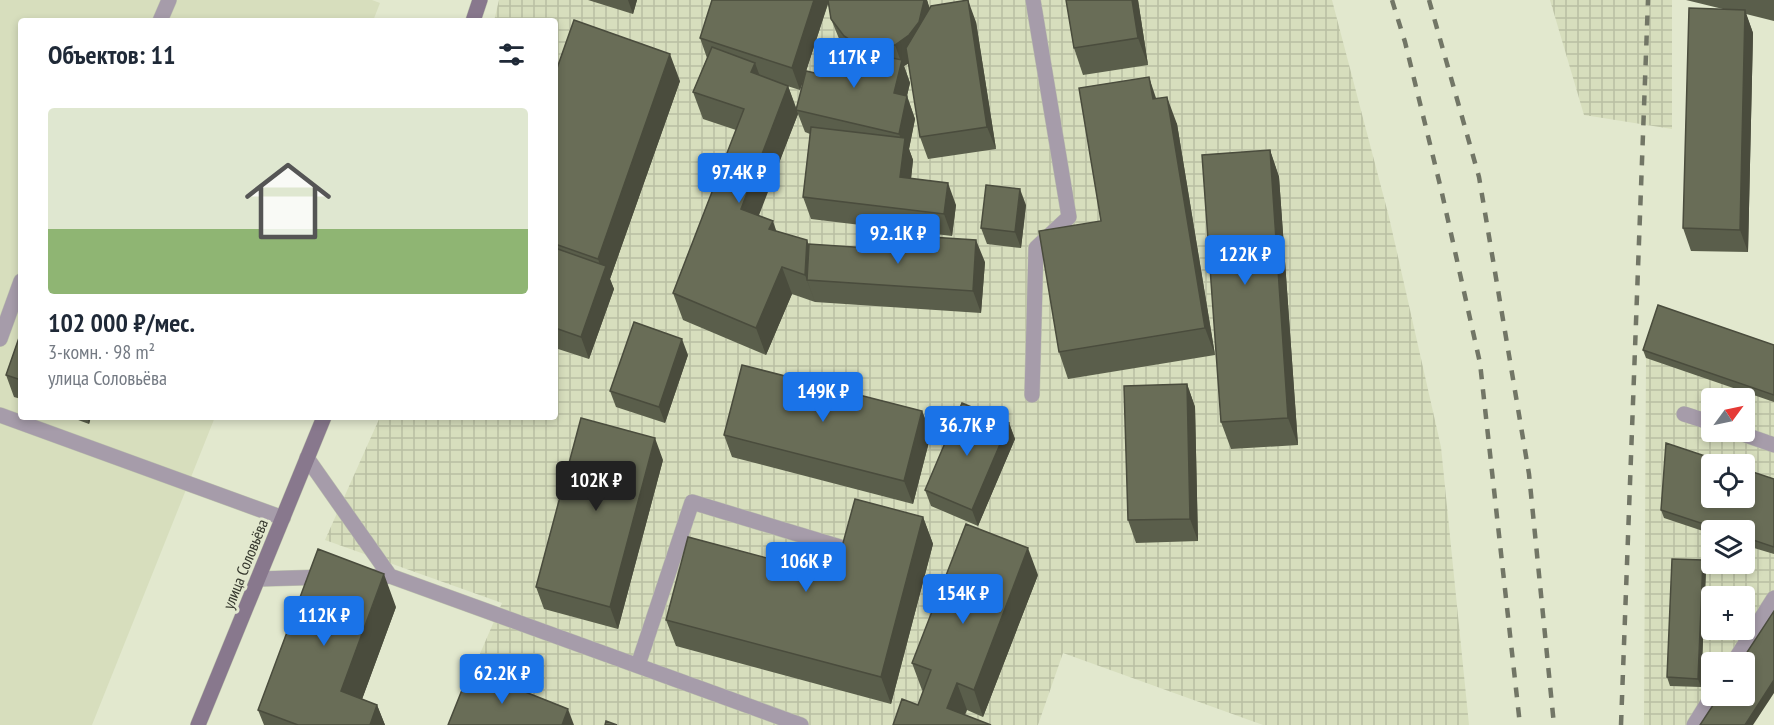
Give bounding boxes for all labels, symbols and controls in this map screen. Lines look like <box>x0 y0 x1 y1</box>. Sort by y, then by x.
text: Объектов: 11 <box>48 38 175 71</box>
icon: filters <box>495 38 528 71</box>
pin: 117K ₽ <box>805 38 903 89</box>
text: 117K ₽ <box>828 44 880 70</box>
icon: home <box>234 147 342 255</box>
pin: 97.4K ₽ <box>684 153 794 204</box>
text: 97.4K ₽ <box>712 159 766 185</box>
pin: 92.1K ₽ <box>843 214 953 265</box>
text: 92.1K ₽ <box>870 220 926 246</box>
pin: 122K ₽ <box>1196 235 1294 286</box>
text: 122K ₽ <box>1219 241 1271 267</box>
text: 102 000 ₽/мес. <box>48 306 195 339</box>
text: 3-комн. · 98 m² <box>48 339 155 365</box>
text: улица Соловьёва <box>48 365 167 391</box>
pin: 149K ₽ <box>774 372 872 423</box>
text: 149K ₽ <box>797 378 849 404</box>
north arrow <box>1701 388 1755 442</box>
map controls <box>1701 388 1755 706</box>
pin: 36.7K ₽ <box>912 406 1022 457</box>
text: 36.7K ₽ <box>939 412 995 438</box>
button: locate <box>1701 454 1755 508</box>
pin: 102K ₽ <box>547 461 645 512</box>
text: 102K ₽ <box>570 467 622 493</box>
street label: улица Соловьёва <box>218 516 272 612</box>
button: layers <box>1701 520 1755 574</box>
pin: 106K ₽ <box>757 542 855 593</box>
text: 106K ₽ <box>780 548 832 574</box>
pin: 154K ₽ <box>914 574 1012 625</box>
text: 154K ₽ <box>937 580 989 606</box>
button: + <box>1701 586 1755 640</box>
pin: 112K ₽ <box>275 596 373 647</box>
text: 112K ₽ <box>298 602 350 628</box>
button: − <box>1701 652 1755 706</box>
pin: 62.2K ₽ <box>447 654 557 705</box>
text: 62.2K ₽ <box>474 660 530 686</box>

